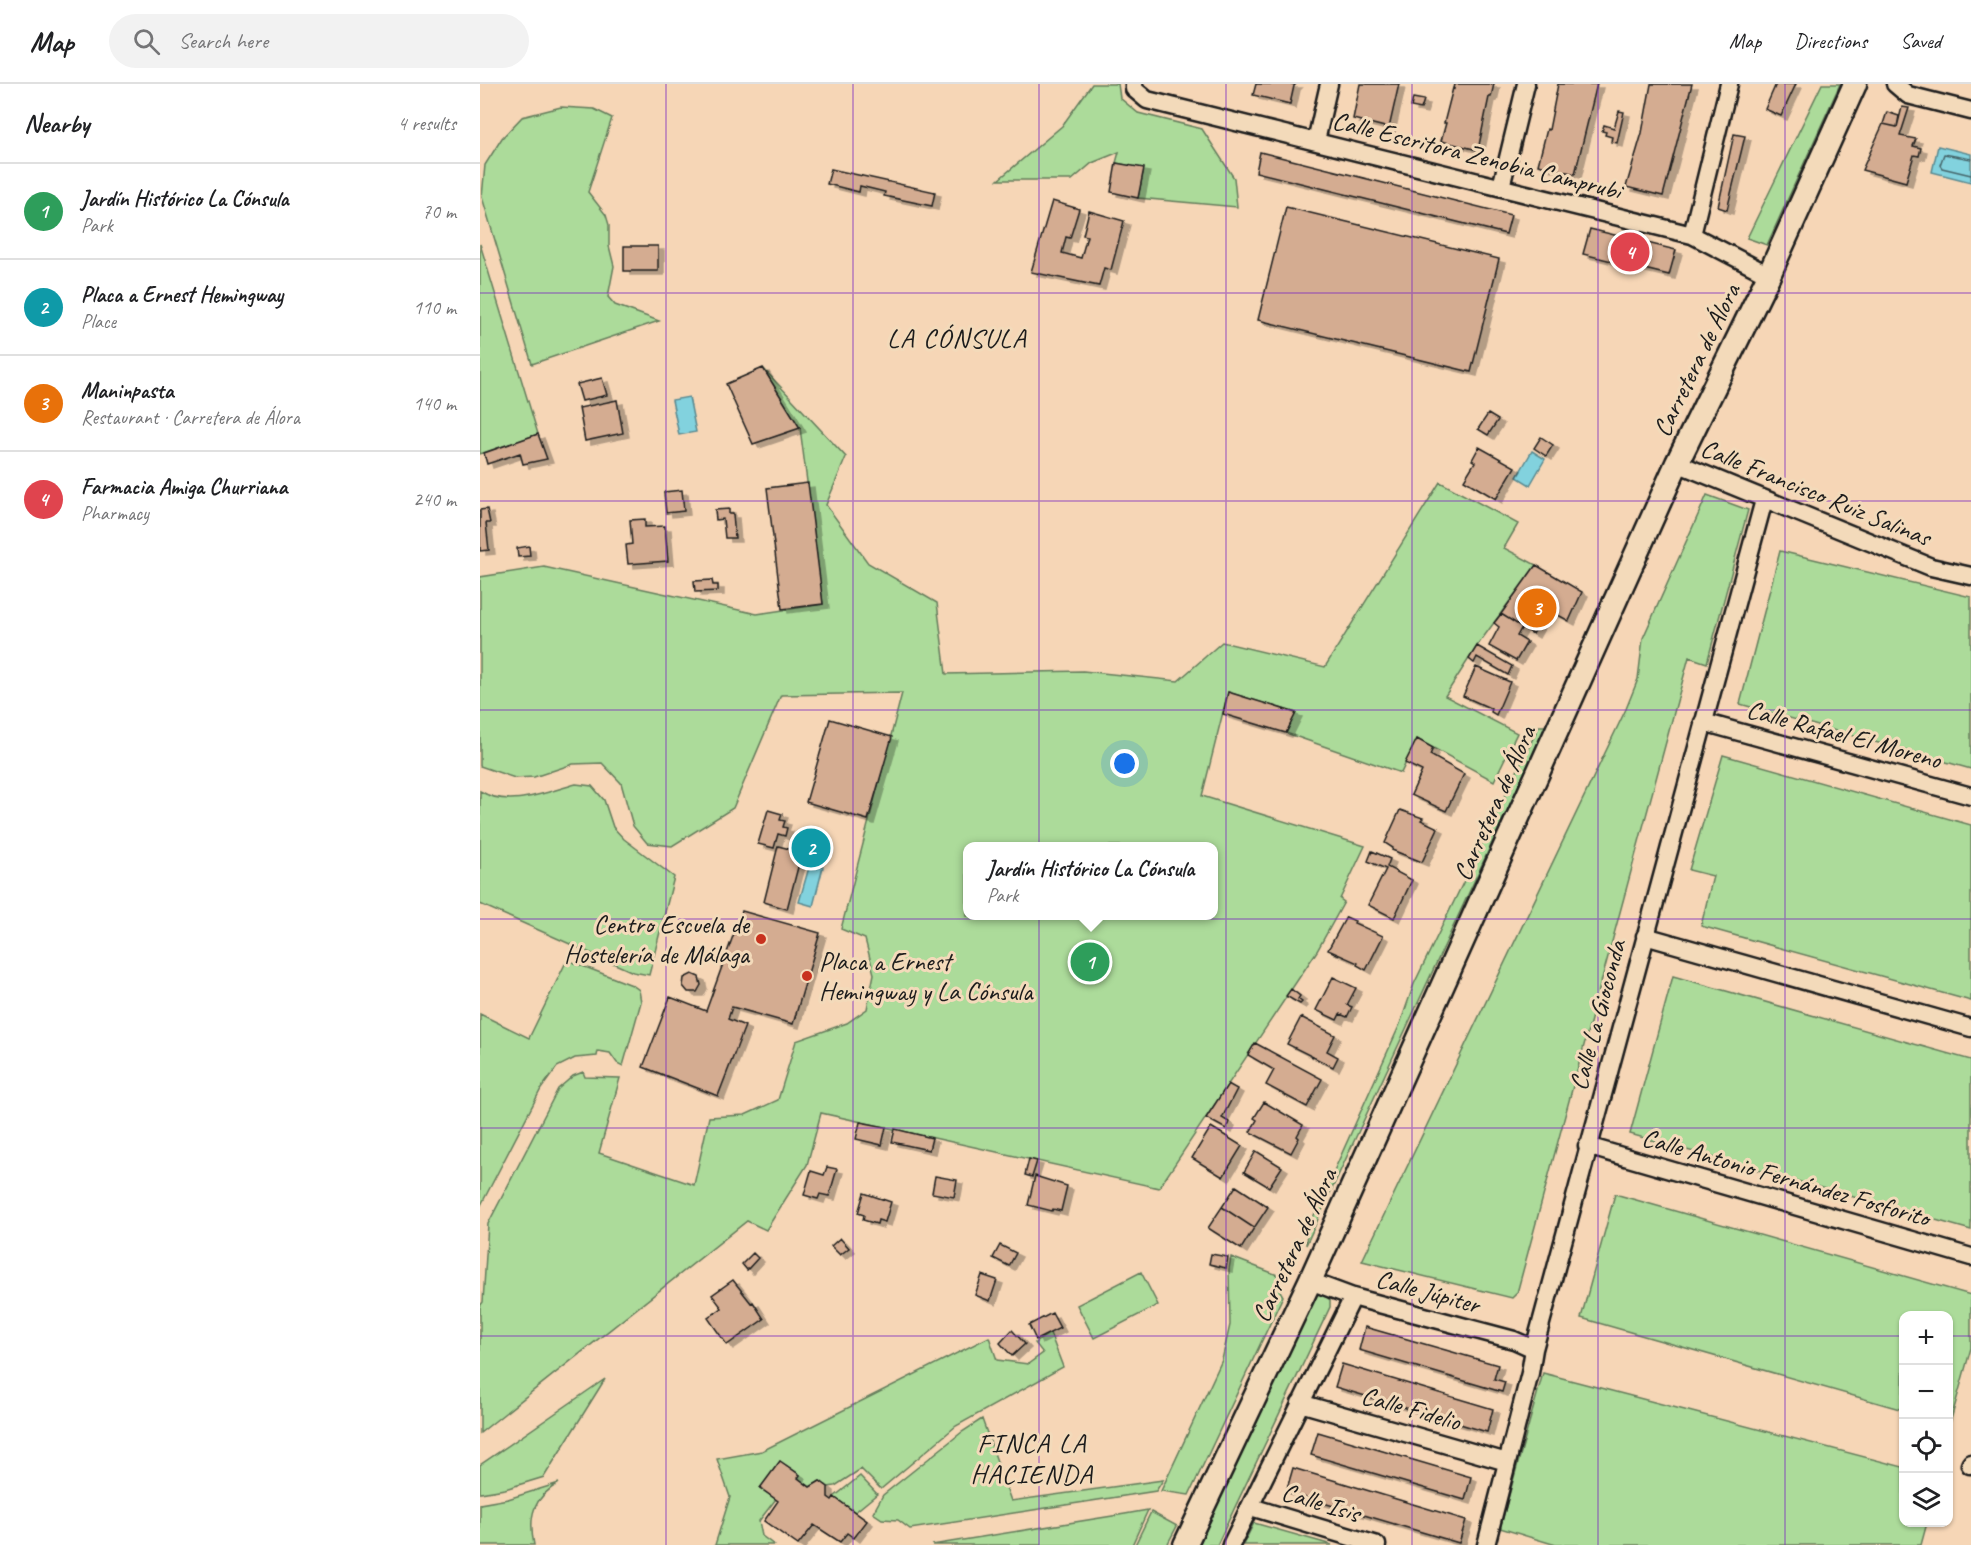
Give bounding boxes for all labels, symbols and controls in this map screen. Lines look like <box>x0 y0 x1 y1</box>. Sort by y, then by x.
search box <box>109 14 529 68</box>
text: Map <box>30 24 73 59</box>
icon: search <box>130 25 163 58</box>
text: Search here <box>178 27 268 55</box>
text: Map <box>1729 28 1761 54</box>
text: Directions <box>1794 28 1867 54</box>
text: Saved <box>1900 28 1941 54</box>
street label: Calle Escritora Zenobia Camprubi <box>1329 104 1628 208</box>
text: Nearby <box>24 107 89 140</box>
text: 4 results <box>397 111 456 136</box>
text: Jardín Histórico La Cónsula <box>81 185 289 213</box>
text: 1 <box>39 199 48 224</box>
text: 70 m <box>422 199 456 224</box>
text: Park <box>81 213 113 238</box>
pin: 4 <box>1610 230 1650 274</box>
street label: Carretera de Álora <box>1645 277 1748 442</box>
text: Placa a Ernest Hemingway <box>81 281 283 309</box>
text: 2 <box>39 295 48 320</box>
text: 110 m <box>413 295 456 320</box>
text: Place <box>81 309 116 334</box>
district label: LA CÓNSULA <box>887 321 1027 355</box>
text: Maninpasta <box>81 377 174 405</box>
text: 3 <box>39 391 48 416</box>
text: 140 m <box>413 391 456 416</box>
text: Restaurant · Carretera de Álora <box>81 405 300 430</box>
street label: Calle Francisco Ruiz Salinas <box>1696 431 1938 554</box>
text: Farmacia Amiga Churriana <box>81 473 287 501</box>
text: 4 <box>39 487 48 512</box>
text: 240 m <box>413 487 456 512</box>
text: Pharmacy <box>81 501 149 526</box>
pin: 3 <box>1518 586 1556 630</box>
street label: Calle Rafael El Moreno <box>1743 693 1946 777</box>
street label: Carretera de Álora <box>1446 719 1544 886</box>
your location <box>1110 749 1139 778</box>
pin: 2 <box>792 826 830 870</box>
popup <box>963 842 1218 920</box>
text: Jardín Histórico La Cónsula <box>987 855 1194 883</box>
text: Park <box>987 883 1018 908</box>
place label: Centro Escuela de Hostelería de Málaga <box>564 908 751 971</box>
marker: Centro Escuela de Hostelería de Málaga <box>754 932 768 946</box>
street label: Calle La Gioconda <box>1562 935 1634 1094</box>
pin: 1 <box>1070 940 1110 984</box>
place label: Placa a Ernest Hemingway y La Cónsula <box>819 945 1034 1008</box>
marker: Placa a Ernest Hemingway y La Cónsula <box>800 969 814 983</box>
street label: Calle Antonio Fernández Fosforito <box>1638 1121 1936 1235</box>
street label: Carretera de Álora <box>1244 1162 1345 1327</box>
street label: Calle Júpiter <box>1372 1262 1486 1322</box>
map controls <box>1899 1311 1953 1527</box>
button: + <box>1899 1311 1953 1365</box>
button: − <box>1899 1365 1953 1419</box>
street label: Calle Fidelio <box>1358 1379 1466 1439</box>
button: locate <box>1899 1419 1953 1473</box>
district label: FINCA LA HACIENDA <box>970 1426 1094 1491</box>
button: layers <box>1899 1473 1953 1527</box>
street label: Calle Isis <box>1278 1475 1366 1531</box>

